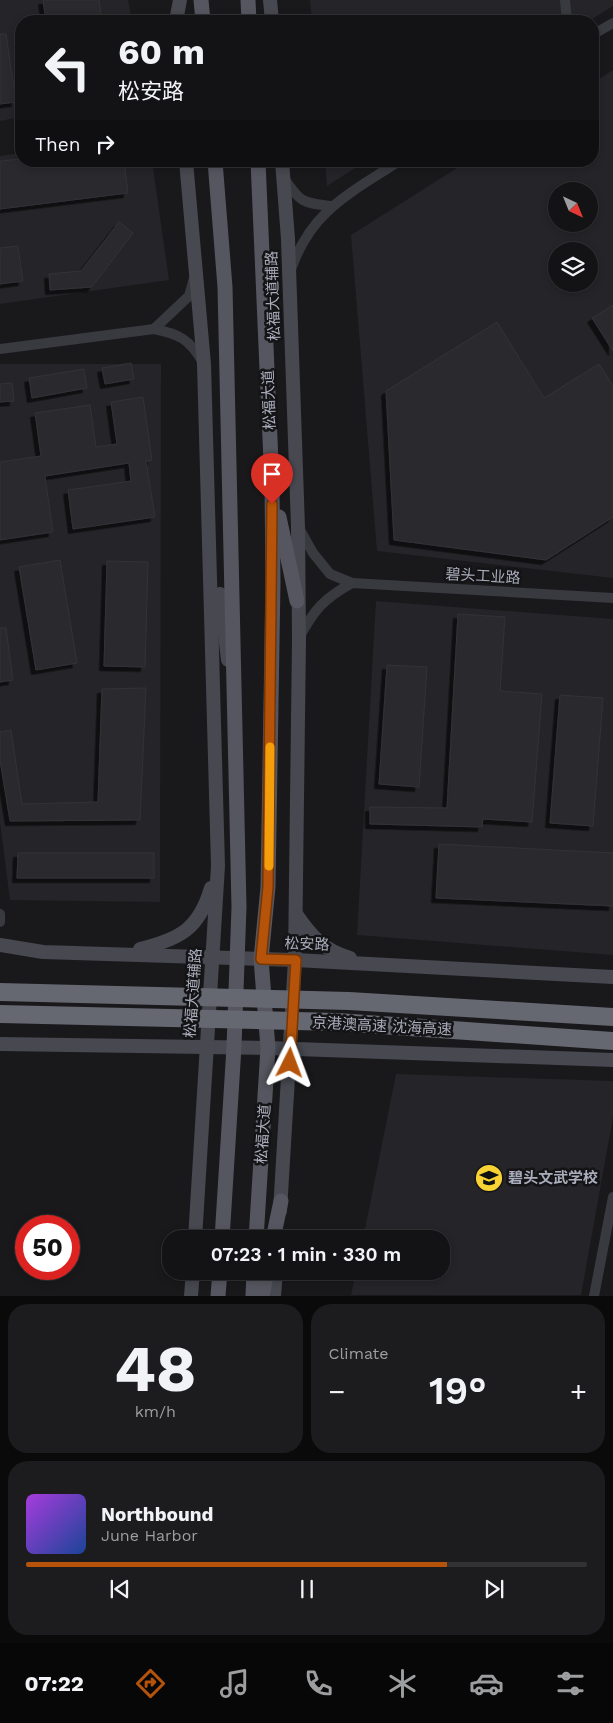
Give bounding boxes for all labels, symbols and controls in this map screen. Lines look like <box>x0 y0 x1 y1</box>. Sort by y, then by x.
text: 60 m <box>118 31 205 73</box>
icon: left <box>35 35 100 100</box>
text: 松安路 <box>118 79 184 104</box>
icon: right <box>91 130 119 158</box>
text: Then <box>35 133 81 156</box>
north arrow <box>548 182 598 232</box>
map controls <box>548 182 598 292</box>
button: layers <box>548 242 598 292</box>
street label: 松福大道辅路 <box>262 251 284 341</box>
street label: 松福大道 <box>259 370 279 430</box>
pin <box>251 453 293 504</box>
icon: arrive <box>258 460 286 488</box>
street label: 碧头工业路 <box>445 565 521 587</box>
street label: 松安路 <box>284 934 330 954</box>
street label: 松福大道辅路 <box>181 947 205 1039</box>
street label: 京港澳高速 沈海高速 <box>312 1013 452 1039</box>
position arrow <box>263 1036 315 1088</box>
street label: 松福大道 <box>252 1103 274 1165</box>
school or university icon: 碧头文武学校 <box>474 1163 504 1193</box>
place label: 碧头文武学校 <box>508 1169 598 1187</box>
speed limit sign: 50 <box>15 1215 80 1280</box>
text: 07:23 · 1 min · 330 m <box>211 1243 401 1266</box>
text: 48 <box>114 1331 197 1407</box>
text: Climate <box>329 1344 389 1363</box>
text: 19° <box>429 1369 487 1413</box>
text: − <box>329 1375 345 1408</box>
text: + <box>570 1375 587 1408</box>
text: km/h <box>135 1402 176 1421</box>
text: Northbound <box>101 1503 213 1526</box>
text: June Harbor <box>101 1526 198 1545</box>
icon: previous <box>106 1575 134 1603</box>
icon: pause <box>293 1575 321 1603</box>
icon: next <box>480 1575 508 1603</box>
icon: directions <box>133 1666 168 1701</box>
icon: music <box>217 1666 252 1701</box>
icon: phone <box>301 1666 336 1701</box>
icon: climate <box>385 1666 420 1701</box>
icon: car <box>469 1666 504 1701</box>
icon: filters <box>553 1666 588 1701</box>
text: 07:22 <box>25 1671 84 1696</box>

